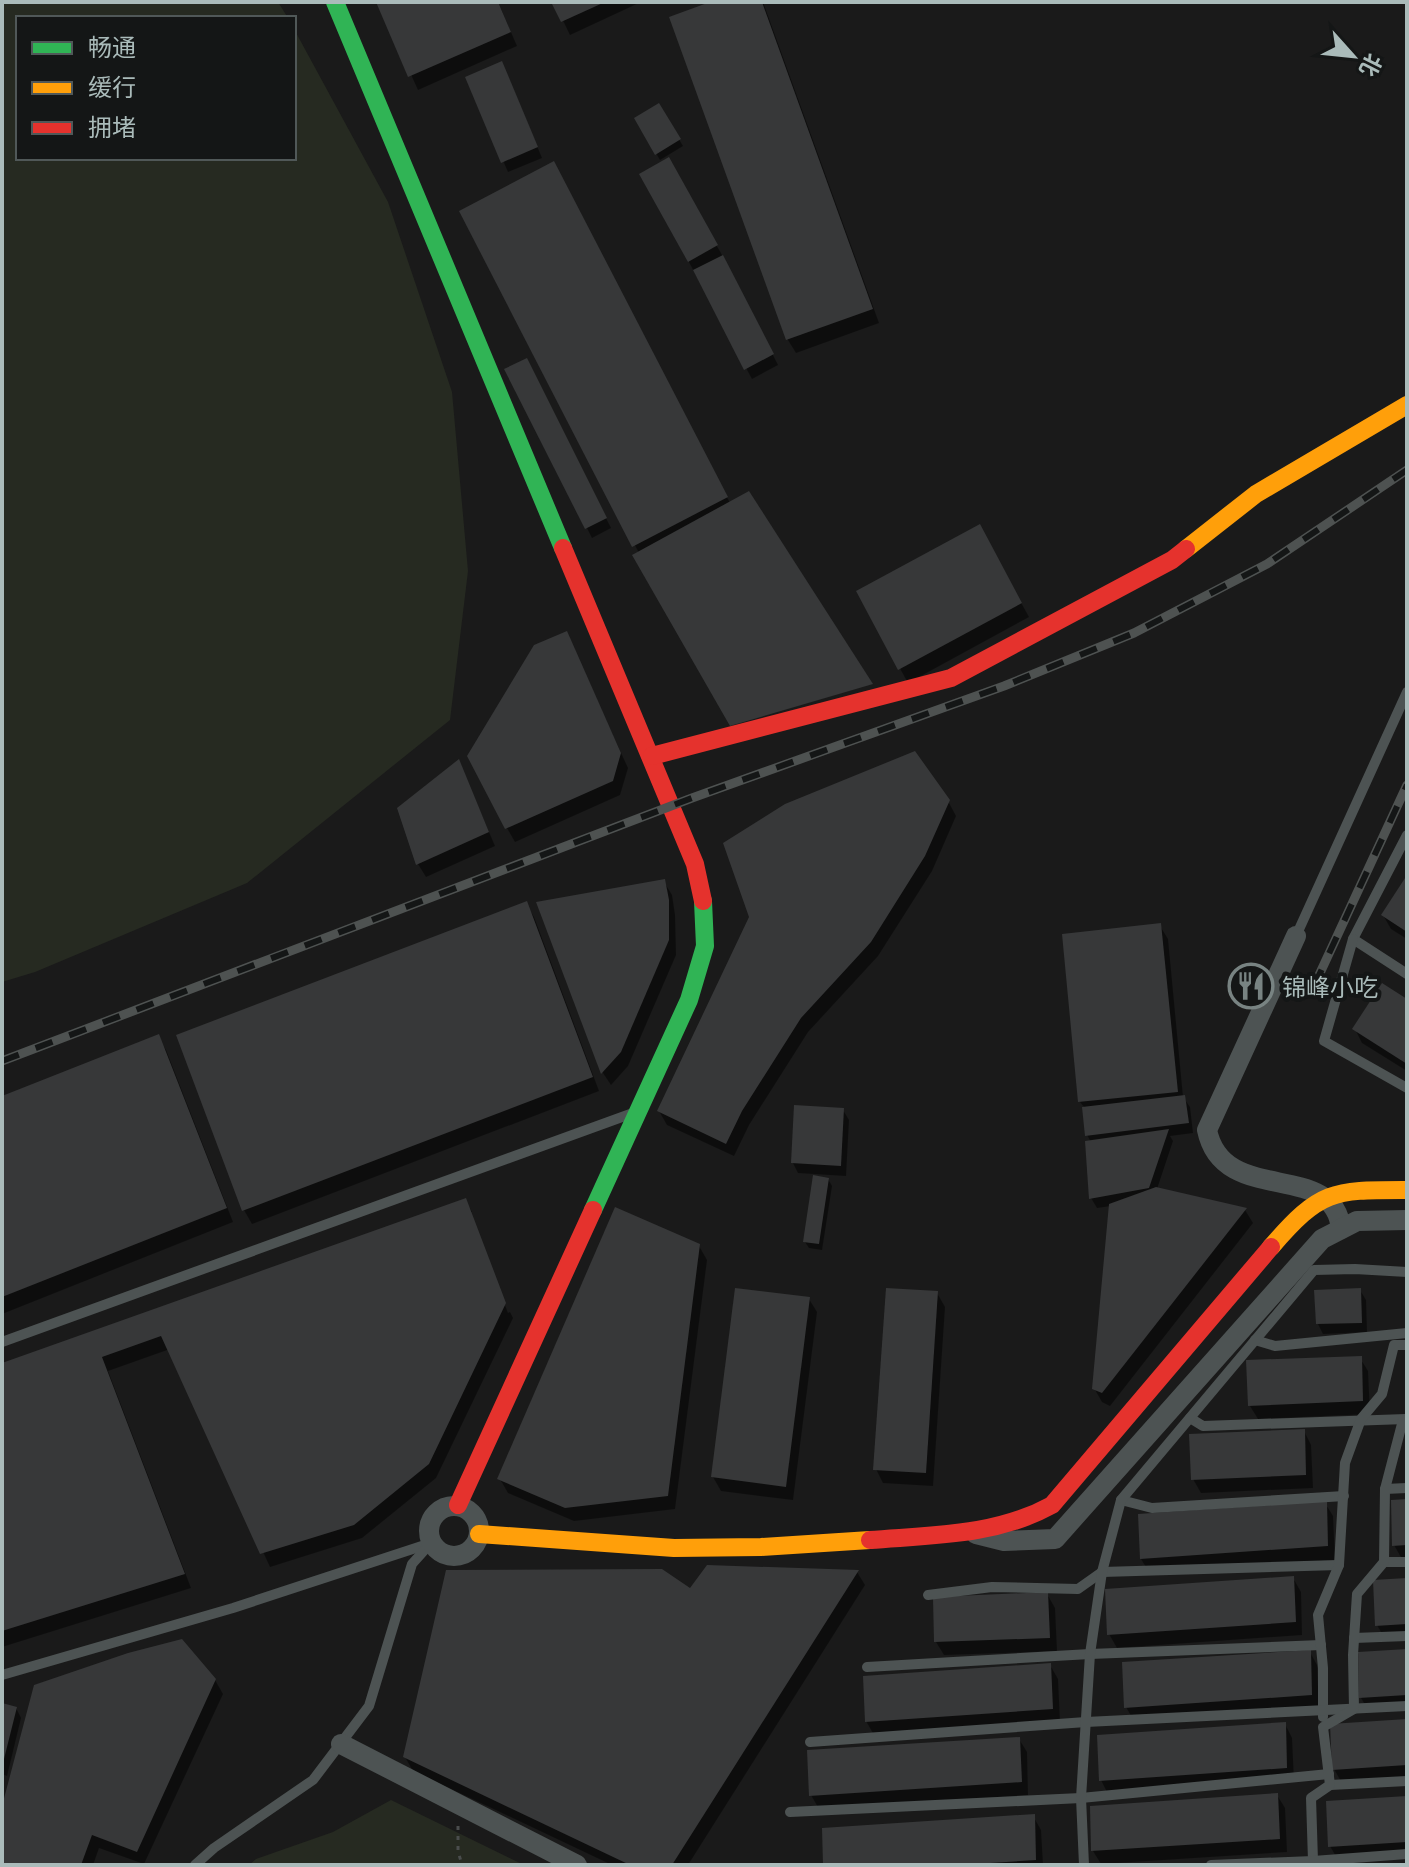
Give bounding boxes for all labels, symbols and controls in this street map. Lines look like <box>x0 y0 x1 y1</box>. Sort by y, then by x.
legend <box>16 16 296 160</box>
north arrow <box>1313 16 1393 96</box>
text: 畅通 <box>88 32 136 61</box>
text: 北 <box>1354 49 1388 81</box>
text: 缓行 <box>88 72 136 101</box>
text: 拥堵 <box>88 112 136 141</box>
restaurant icon: 锦峰小吃 <box>1227 962 1275 1010</box>
place label: 锦峰小吃 <box>1282 972 1378 1001</box>

